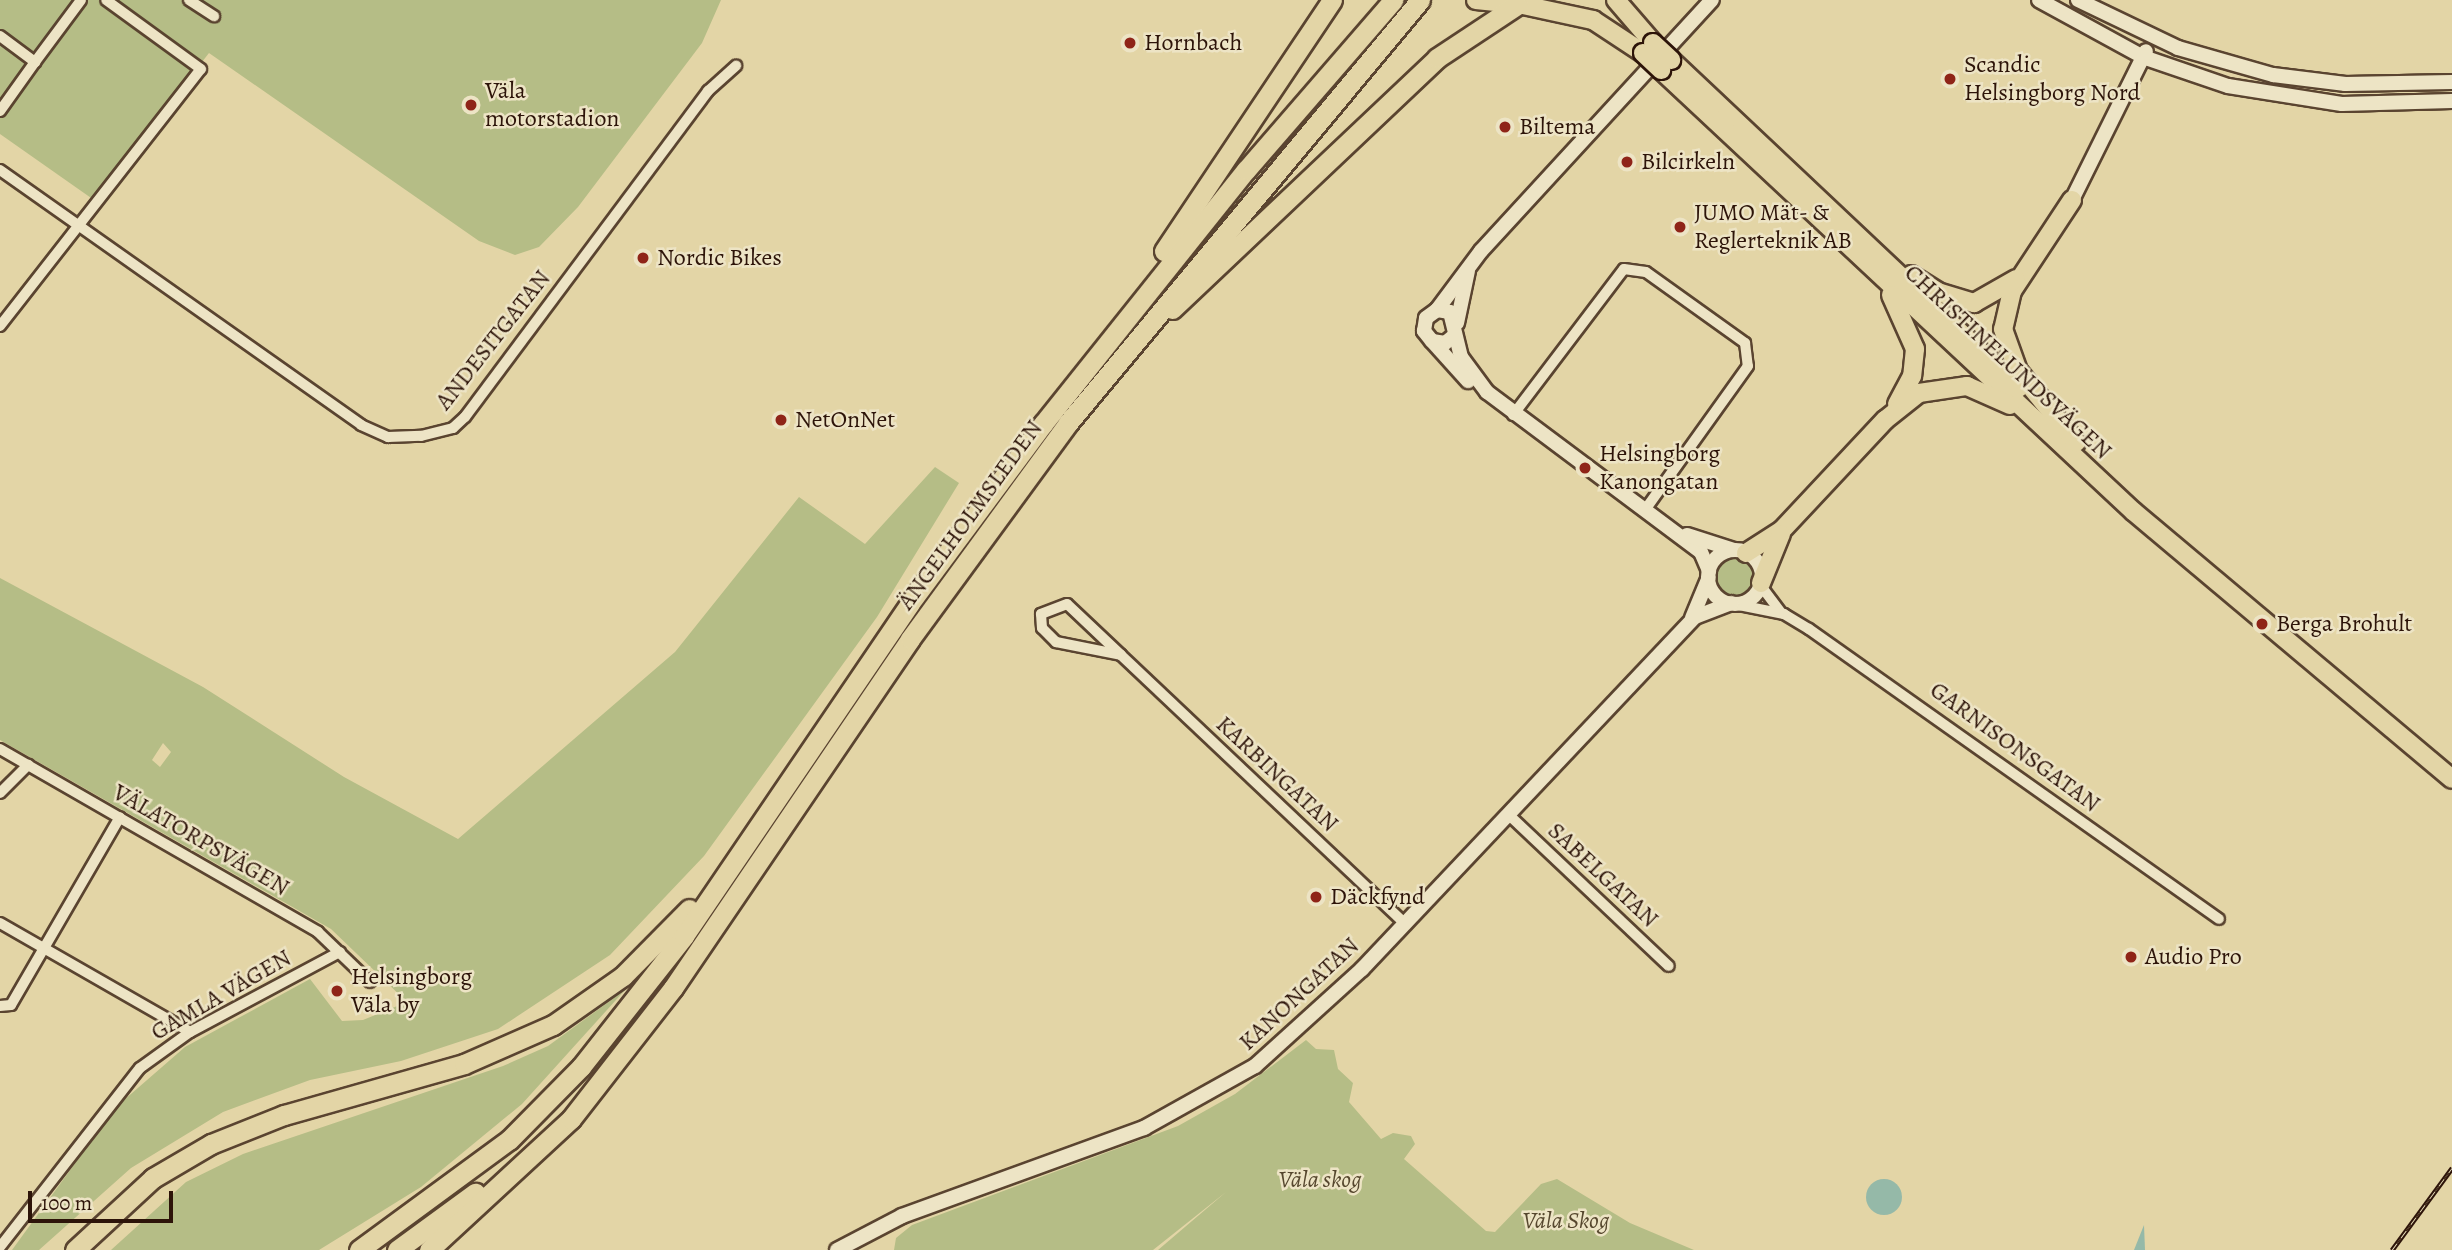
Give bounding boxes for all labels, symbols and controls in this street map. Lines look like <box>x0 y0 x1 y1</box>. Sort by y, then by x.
place label: Hornbach <box>1144 29 1242 57</box>
marker: Hornbach <box>1122 35 1138 51</box>
place label: Scandic Helsingborg Nord <box>1964 51 2140 107</box>
marker: Scandic Helsingborg Nord <box>1942 71 1958 87</box>
place label: Väla motorstadion <box>485 77 619 133</box>
marker: Väla motorstadion <box>463 97 479 113</box>
place label: Biltema <box>1519 113 1596 141</box>
marker: Biltema <box>1497 119 1513 135</box>
place label: Bilcirkeln <box>1641 148 1735 176</box>
marker: Bilcirkeln <box>1619 154 1635 170</box>
place label: JUMO Mät- & Reglerteknik AB <box>1694 199 1852 255</box>
marker: JUMO Mät- & Reglerteknik AB <box>1672 219 1688 235</box>
place label: Nordic Bikes <box>657 244 782 272</box>
marker: Nordic Bikes <box>635 250 651 266</box>
street label: CHRISTINELUNDSVÄGEN <box>1898 259 2118 465</box>
street label: ANDESITGATAN <box>430 264 556 416</box>
place label: NetOnNet <box>795 406 895 434</box>
marker: NetOnNet <box>773 412 789 428</box>
street label: ÄNGELHOLMSLEDEN <box>892 415 1048 615</box>
place label: Helsingborg Kanongatan <box>1599 440 1720 496</box>
marker: Helsingborg Kanongatan <box>1577 460 1593 476</box>
place label: Berga Brohult <box>2276 610 2412 638</box>
marker: Berga Brohult <box>2254 616 2270 632</box>
street label: GARNISONSGATAN <box>1924 676 2106 818</box>
street label: KARBINGATAN <box>1210 710 1344 838</box>
street label: VÄLATORPSVÄGEN <box>108 778 294 902</box>
street label: SABELGATAN <box>1542 817 1664 933</box>
place label: Däckfynd <box>1330 883 1425 911</box>
marker: Däckfynd <box>1308 889 1324 905</box>
street label: KANONGATAN <box>1233 931 1365 1057</box>
street label: GAMLA VÄGEN <box>146 943 296 1047</box>
place label: Audio Pro <box>2145 943 2242 971</box>
marker: Audio Pro <box>2123 949 2139 965</box>
place label: Helsingborg Väla by <box>351 963 472 1019</box>
marker: Helsingborg Väla by <box>329 983 345 999</box>
park label: Väla skog <box>1278 1166 1362 1194</box>
scale bar <box>32 1176 177 1220</box>
text: 100 m <box>41 1189 92 1217</box>
park label: Väla Skog <box>1523 1207 1609 1235</box>

